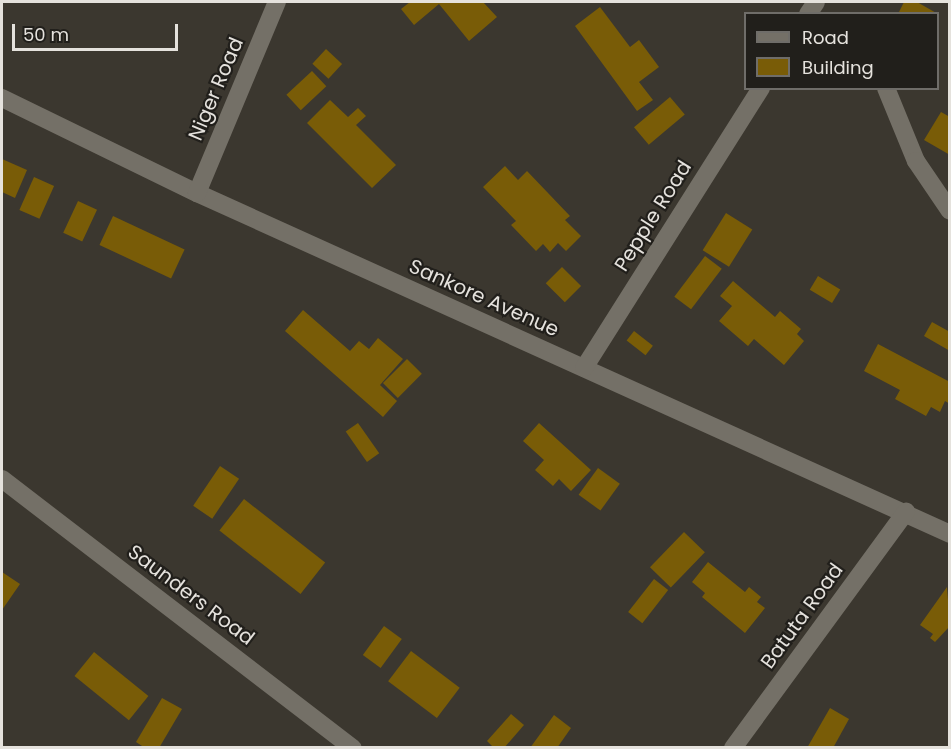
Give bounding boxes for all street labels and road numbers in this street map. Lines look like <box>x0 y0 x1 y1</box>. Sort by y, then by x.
street label: Niger Road <box>184 34 248 144</box>
street label: Pepple Road <box>610 156 696 276</box>
street label: Sankore Avenue <box>405 254 563 342</box>
street label: Saunders Road <box>123 540 259 650</box>
street label: Batuta Road <box>756 559 848 673</box>

